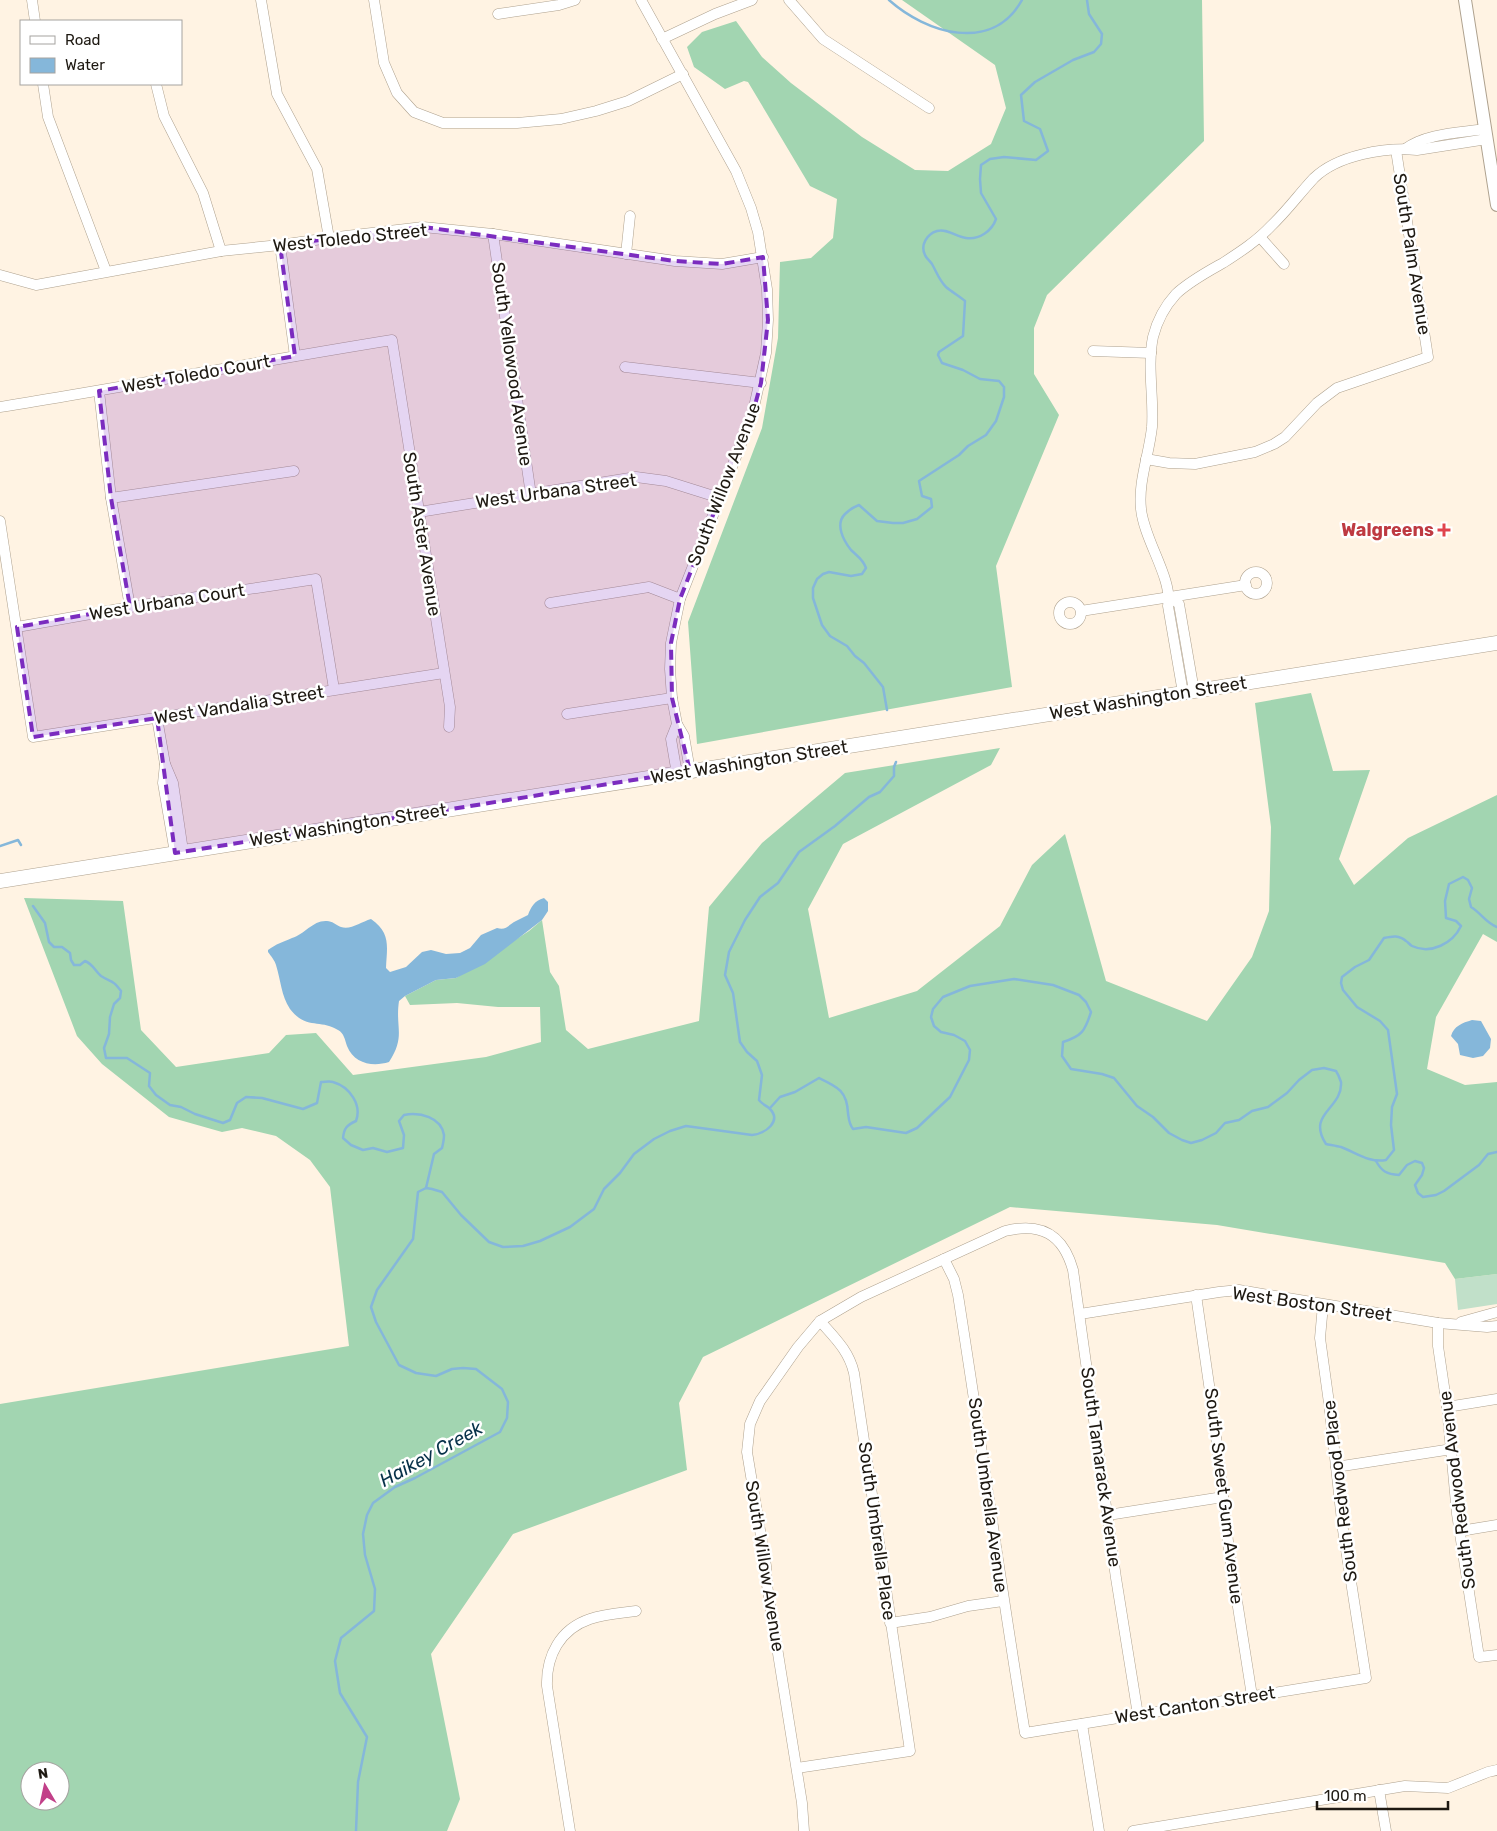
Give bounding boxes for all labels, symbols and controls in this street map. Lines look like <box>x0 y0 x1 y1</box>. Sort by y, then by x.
legend <box>20 20 182 85</box>
text: Road <box>65 31 101 49</box>
text: Water <box>65 56 105 74</box>
street label: South Palm Avenue <box>1388 172 1436 336</box>
street label: West Toledo Street <box>272 219 428 257</box>
street label: South Yellowood Avenue <box>487 261 537 467</box>
street label: West Toledo Court <box>120 350 272 398</box>
street label: South Willow Avenue <box>683 399 765 569</box>
street label: South Aster Avenue <box>398 450 446 618</box>
street label: West Urbana Street <box>474 469 638 513</box>
place label: Walgreens <box>1341 519 1434 541</box>
marker: Walgreens <box>1438 524 1450 536</box>
street label: West Urbana Court <box>88 579 246 625</box>
street label: West Washington Street <box>1048 672 1248 724</box>
street label: West Vandalia Street <box>153 681 325 729</box>
street label: West Washington Street <box>649 736 849 788</box>
street label: West Washington Street <box>248 799 448 851</box>
street label: West Boston Street <box>1231 1282 1393 1326</box>
street label: South Tamarack Avenue <box>1076 1366 1126 1568</box>
street label: South Sweet Gum Avenue <box>1200 1387 1248 1605</box>
street label: South Redwood Avenue <box>1434 1390 1480 1590</box>
street label: South Umbrella Avenue <box>963 1396 1013 1594</box>
street label: South Redwood Place <box>1318 1399 1362 1583</box>
water label: Haikey Creek <box>375 1416 487 1492</box>
street label: South Umbrella Place <box>854 1440 900 1622</box>
street label: South Willow Avenue <box>741 1479 789 1653</box>
street label: West Canton Street <box>1113 1681 1277 1729</box>
north arrow <box>20 1761 70 1811</box>
text: N <box>37 1764 49 1783</box>
scale bar <box>1317 1778 1448 1810</box>
text: 100 m <box>1324 1787 1366 1805</box>

